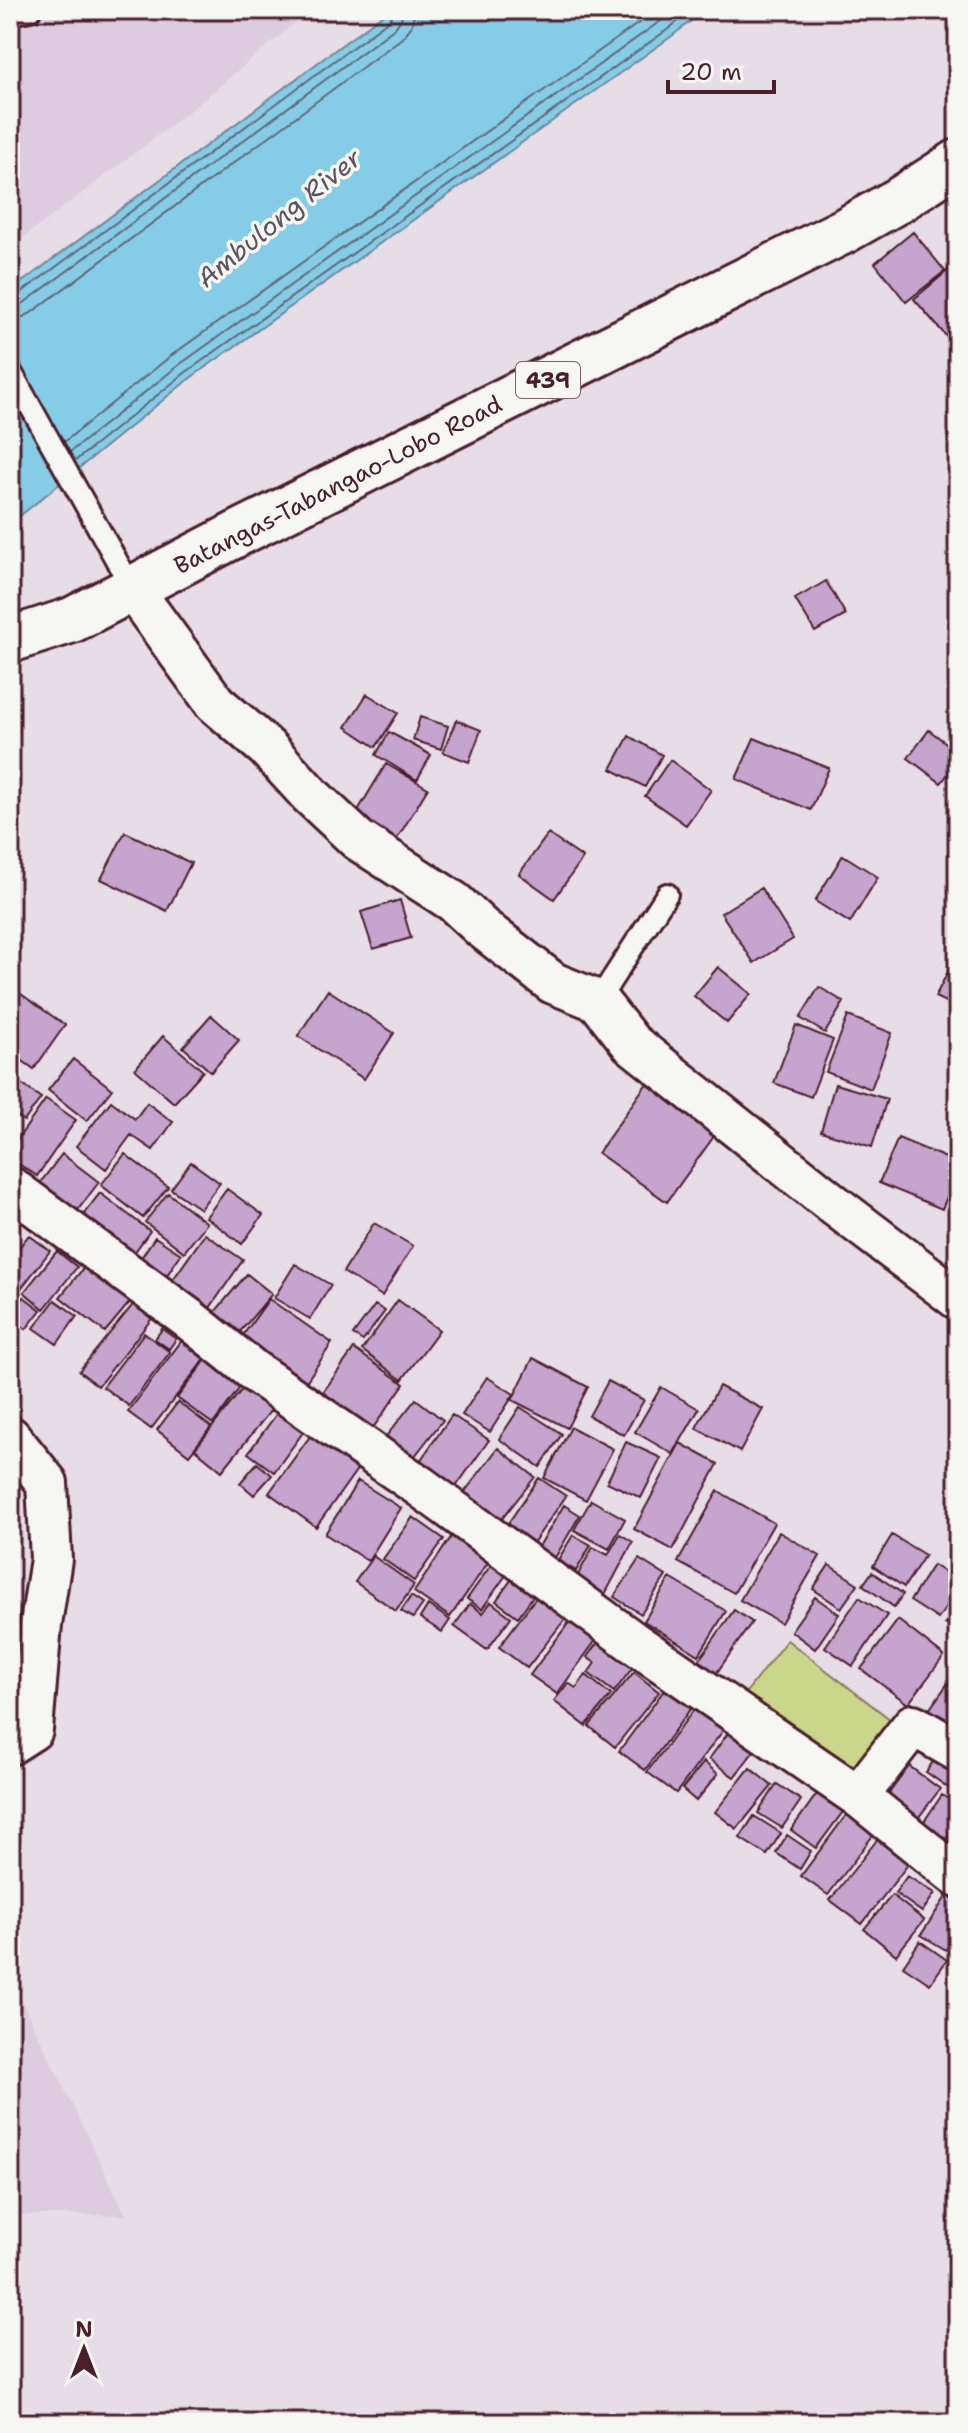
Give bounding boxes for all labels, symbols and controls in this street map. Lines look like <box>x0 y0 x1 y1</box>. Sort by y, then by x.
scale bar <box>668 44 774 94</box>
text: 20 m <box>680 56 742 88</box>
water label: Ambulong River <box>189 140 369 295</box>
road number: 439 <box>516 362 580 398</box>
street label: Batangas-Tabangao-Lobo Road <box>168 388 508 582</box>
north arrow <box>44 2309 124 2389</box>
text: N <box>75 2315 93 2344</box>

